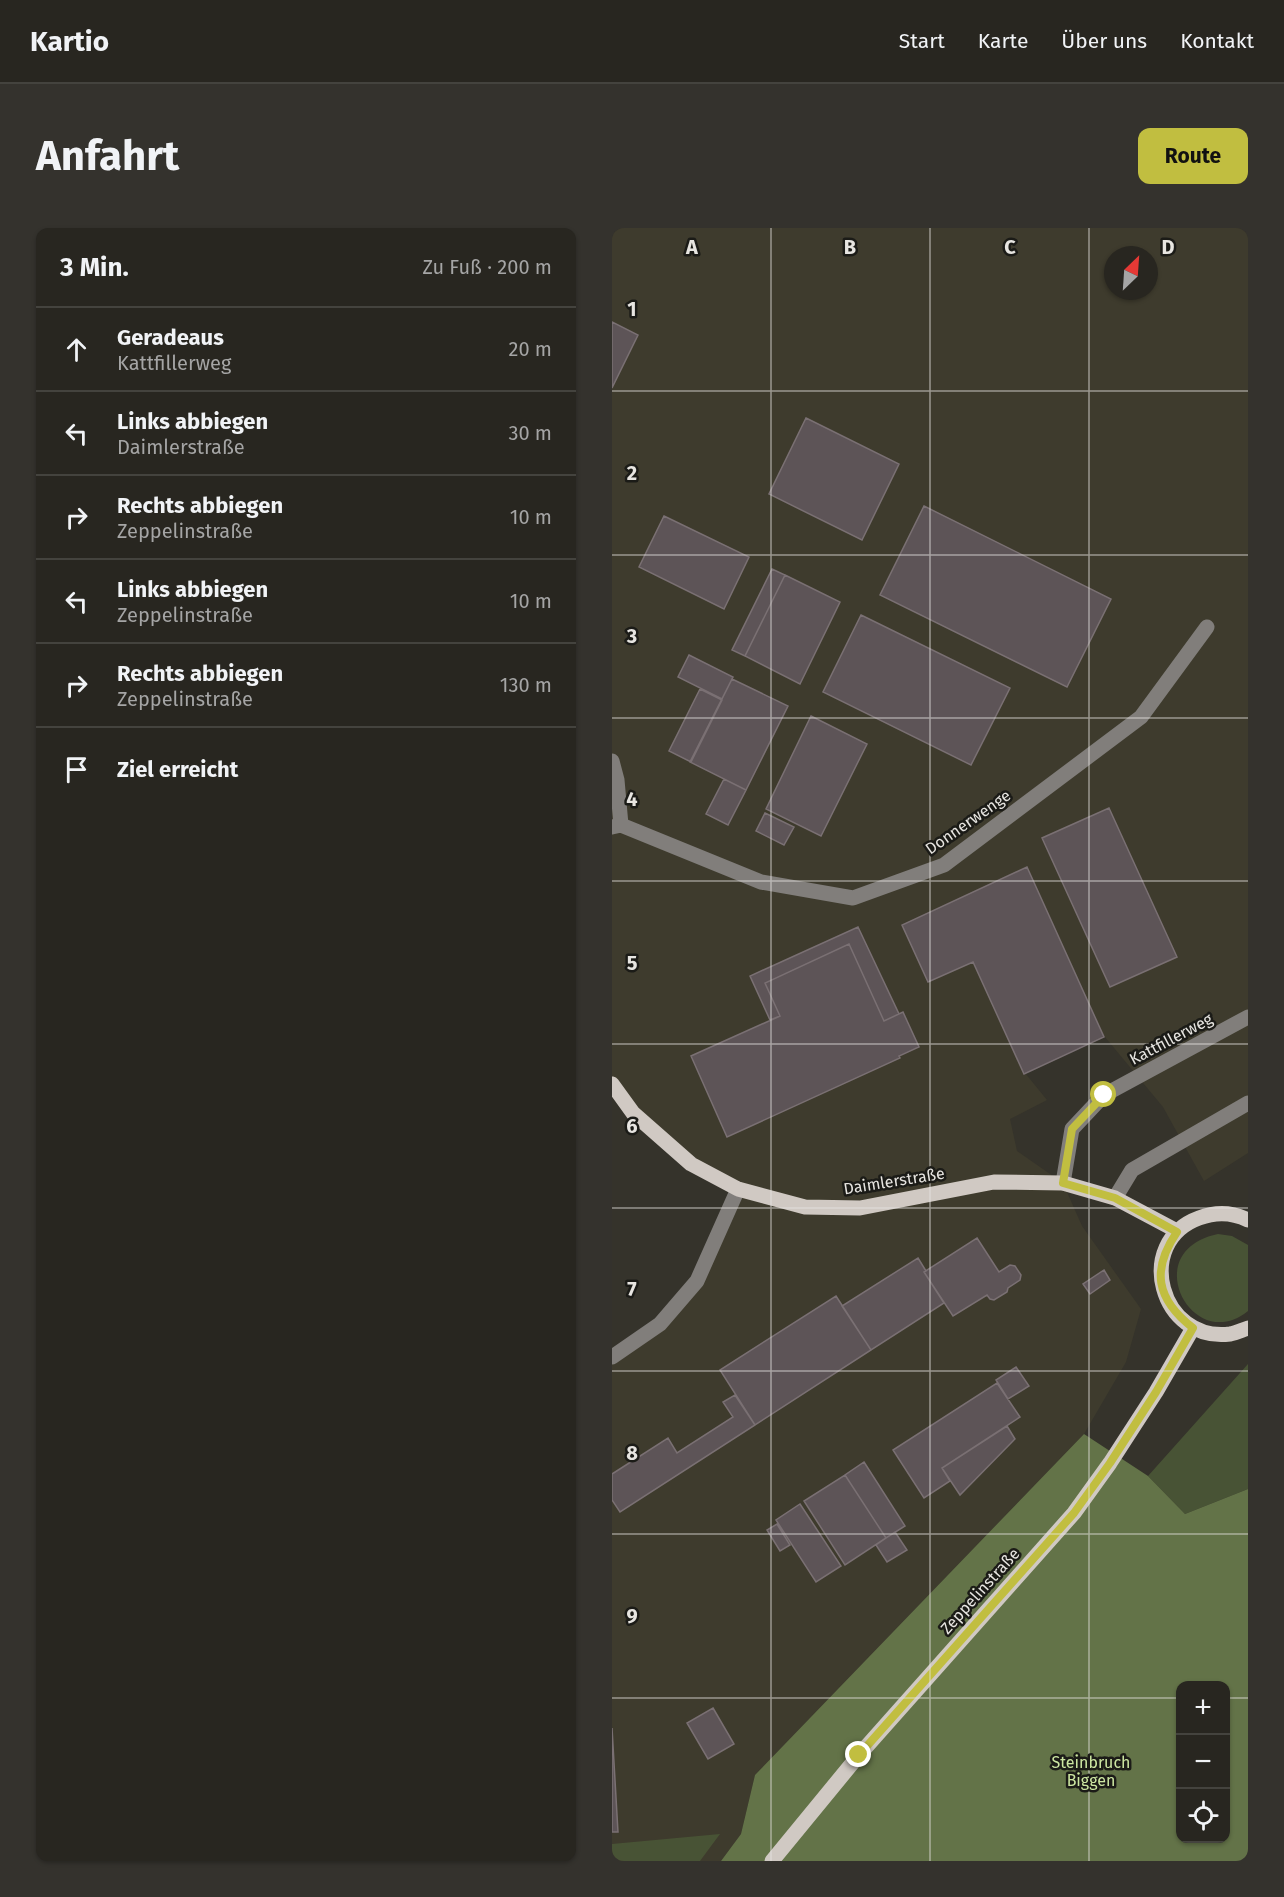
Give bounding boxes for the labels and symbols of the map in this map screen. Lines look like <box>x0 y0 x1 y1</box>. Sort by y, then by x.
text: A <box>685 235 699 259</box>
text: B <box>844 235 856 259</box>
text: C <box>1004 235 1016 259</box>
text: D <box>1161 235 1175 259</box>
north arrow <box>1104 246 1158 300</box>
text: 1 <box>627 297 637 321</box>
text: 2 <box>627 461 637 485</box>
text: 3 <box>626 624 637 648</box>
street label: Donnerwenge <box>922 786 1014 858</box>
text: 4 <box>626 787 638 811</box>
text: 5 <box>627 951 638 975</box>
street label: Kattfillerweg <box>1126 1009 1216 1069</box>
route start <box>1090 1081 1116 1107</box>
text: 6 <box>626 1114 638 1138</box>
street label: Daimlerstraße <box>842 1164 946 1198</box>
text: 7 <box>627 1277 637 1301</box>
text: 8 <box>626 1441 638 1465</box>
street label: Zeppelinstraße <box>937 1544 1023 1638</box>
text: 9 <box>626 1604 638 1628</box>
route end <box>845 1741 871 1767</box>
park label: Steinbruch Biggen <box>1052 1753 1130 1790</box>

